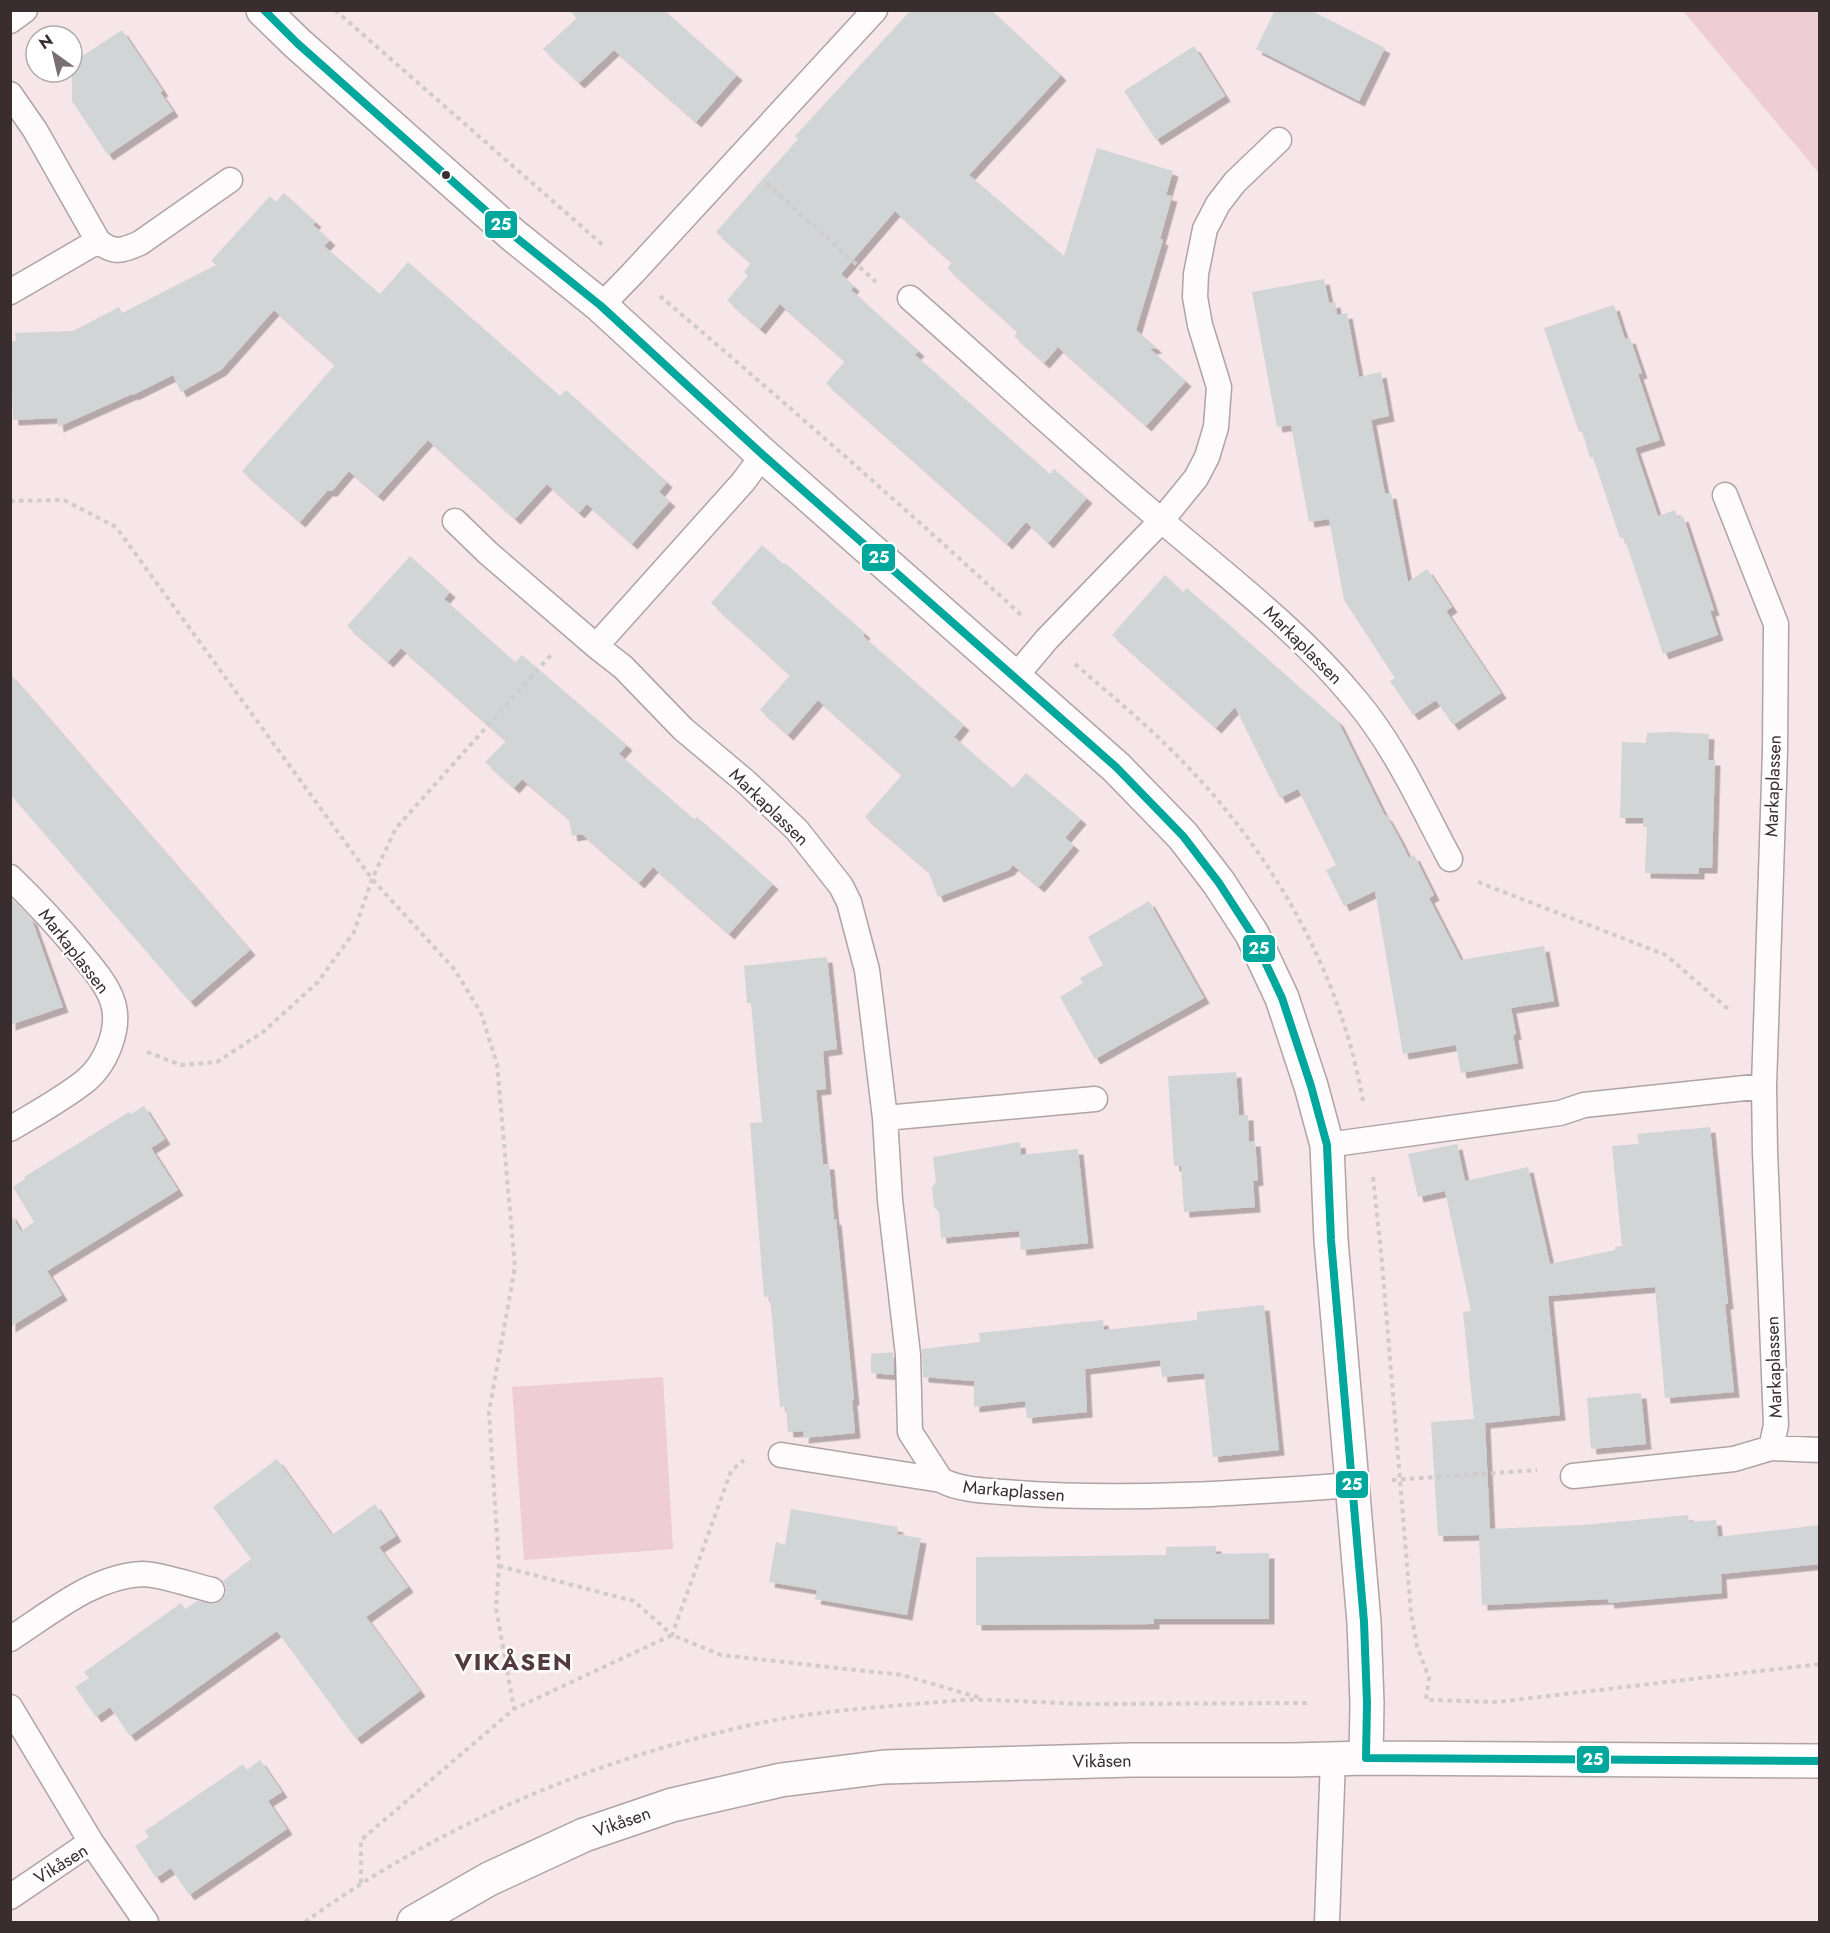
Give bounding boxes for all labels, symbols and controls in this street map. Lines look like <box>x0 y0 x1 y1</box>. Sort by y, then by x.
north arrow <box>24 24 84 84</box>
text: N <box>34 29 58 55</box>
unlabelled marker <box>440 169 452 181</box>
line badge: 25 <box>484 210 518 239</box>
text: 25 <box>491 213 511 236</box>
line badge: 25 <box>861 543 896 572</box>
text: 25 <box>869 546 889 569</box>
street label: Markaplassen <box>1258 600 1348 690</box>
street label: Markaplassen <box>1758 734 1788 838</box>
street label: Markaplassen <box>723 762 815 852</box>
street label: Markaplassen <box>32 903 116 999</box>
line badge: 25 <box>1242 934 1276 963</box>
text: 25 <box>1249 937 1269 960</box>
street label: Markaplassen <box>1759 1315 1789 1419</box>
line badge: 25 <box>1335 1470 1369 1499</box>
text: 25 <box>1342 1473 1362 1496</box>
street label: Markaplassen <box>962 1474 1066 1508</box>
district label: VIKÅSEN <box>454 1644 573 1679</box>
line badge: 25 <box>1576 1745 1610 1774</box>
street label: Vikåsen <box>1072 1747 1132 1775</box>
text: 25 <box>1583 1748 1603 1771</box>
street label: Vikåsen <box>590 1800 654 1844</box>
street label: Vikåsen <box>29 1837 93 1891</box>

